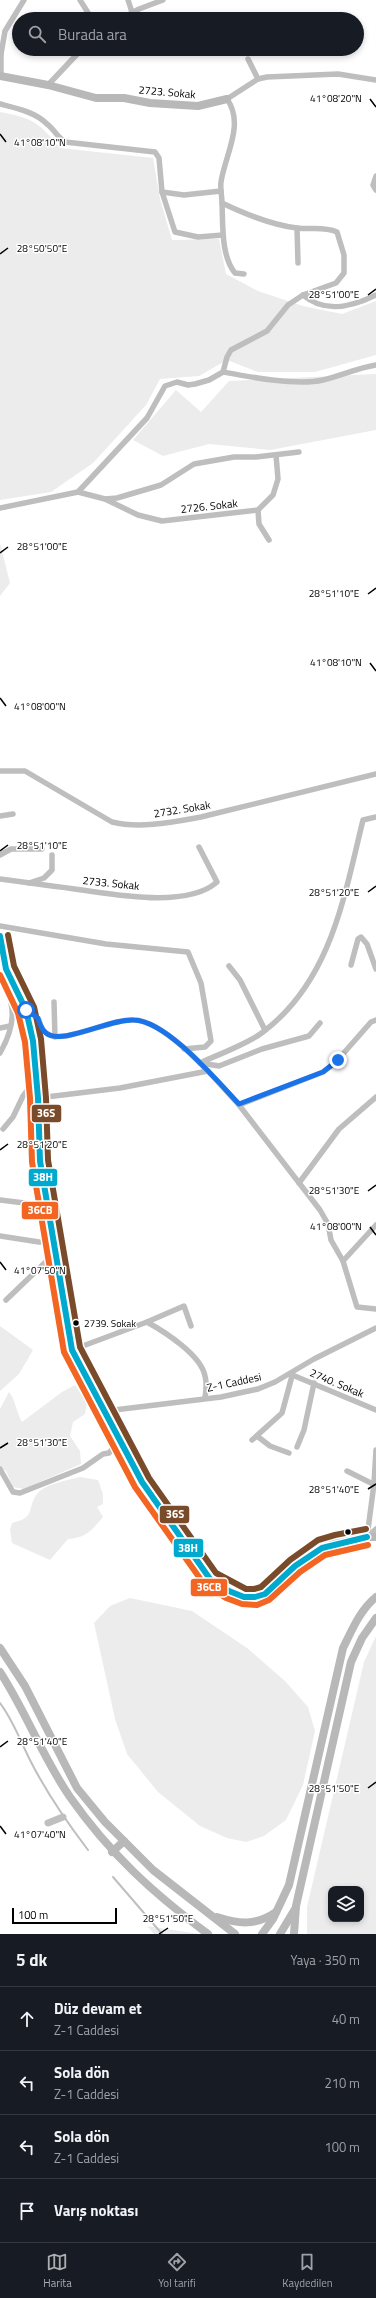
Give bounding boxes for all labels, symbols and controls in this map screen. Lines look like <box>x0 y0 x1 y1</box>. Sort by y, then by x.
search box <box>12 12 364 56</box>
icon: search <box>26 23 48 45</box>
text: Burada ara <box>58 23 127 46</box>
street label: 2723. Sokak <box>138 82 197 103</box>
text: 41°08'20"N <box>310 91 362 106</box>
text: 41°08'10"N <box>14 135 66 150</box>
text: 28°50'50"E <box>17 241 68 256</box>
text: 28°51'00"E <box>309 287 360 302</box>
street label: 2726. Sokak <box>180 495 239 517</box>
text: 28°51'00"E <box>17 539 68 554</box>
text: 28°51'10"E <box>309 586 360 601</box>
text: 41°08'10"N <box>310 655 362 670</box>
text: 41°08'00"N <box>14 699 66 714</box>
street label: 2732. Sokak <box>152 797 212 821</box>
text: 28°51'10"E <box>17 838 68 853</box>
street label: 2733. Sokak <box>82 872 141 894</box>
text: 28°51'20"E <box>309 885 360 900</box>
route start <box>17 1001 35 1019</box>
route end <box>329 1051 347 1069</box>
line badge: 36S <box>31 1104 62 1123</box>
text: 36S <box>37 1105 55 1121</box>
text: 28°51'20"E <box>17 1137 68 1152</box>
line badge: 38H <box>28 1168 58 1187</box>
text: 38H <box>33 1169 53 1185</box>
text: 28°51'30"E <box>309 1183 360 1198</box>
line badge: 36CB <box>21 1201 59 1220</box>
text: 36CB <box>28 1202 53 1218</box>
text: 41°08'00"N <box>310 1219 362 1234</box>
text: 41°07'50"N <box>14 1263 66 1278</box>
place label: 2739. Sokak <box>84 1316 136 1331</box>
marker: 2739. Sokak <box>71 1318 81 1328</box>
street label: 2740. Sokak <box>308 1364 367 1402</box>
street label: Z-1 Caddesi <box>205 1368 263 1396</box>
text: 28°51'30"E <box>17 1435 68 1450</box>
text: 28°51'40"E <box>309 1482 360 1497</box>
line badge: 36S <box>159 1505 190 1524</box>
text: 36S <box>166 1506 184 1522</box>
unlabelled marker <box>343 1527 353 1537</box>
line badge: 38H <box>173 1538 204 1558</box>
text: 38H <box>178 1540 198 1556</box>
line badge: 36CB <box>190 1578 228 1597</box>
text: 36CB <box>197 1579 222 1595</box>
text: 28°51'40"E <box>17 1734 68 1749</box>
text: 28°51'50"E <box>309 1781 360 1796</box>
text: 41°07'40"N <box>14 1827 66 1842</box>
map controls <box>328 1886 364 1922</box>
button: layers <box>328 1886 364 1922</box>
scale bar <box>12 1906 117 1925</box>
text: 100 m <box>18 1907 48 1923</box>
text: 28°51'50"E <box>143 1911 194 1926</box>
text: 5 dk <box>16 1947 47 1973</box>
text: Yaya · 350 m <box>291 1950 360 1970</box>
text: Düz devam et <box>54 1997 142 2020</box>
icon: ahead <box>16 2008 38 2030</box>
text: 40 m <box>332 2009 360 2029</box>
text: Z-1 Caddesi <box>54 2020 119 2040</box>
text: Sola dön <box>54 2061 110 2084</box>
icon: left <box>16 2072 38 2094</box>
text: 210 m <box>324 2073 360 2093</box>
text: Z-1 Caddesi <box>54 2084 119 2104</box>
text: Sola dön <box>54 2125 110 2148</box>
icon: left <box>16 2136 38 2158</box>
text: 100 m <box>324 2137 360 2157</box>
text: Z-1 Caddesi <box>54 2148 119 2168</box>
text: Varış noktası <box>54 2199 138 2222</box>
icon: arrive <box>16 2200 38 2222</box>
tab: Harita <box>43 2251 72 2291</box>
tab: Yol tarifi <box>158 2251 196 2291</box>
tab: Kaydedilen <box>282 2251 333 2291</box>

